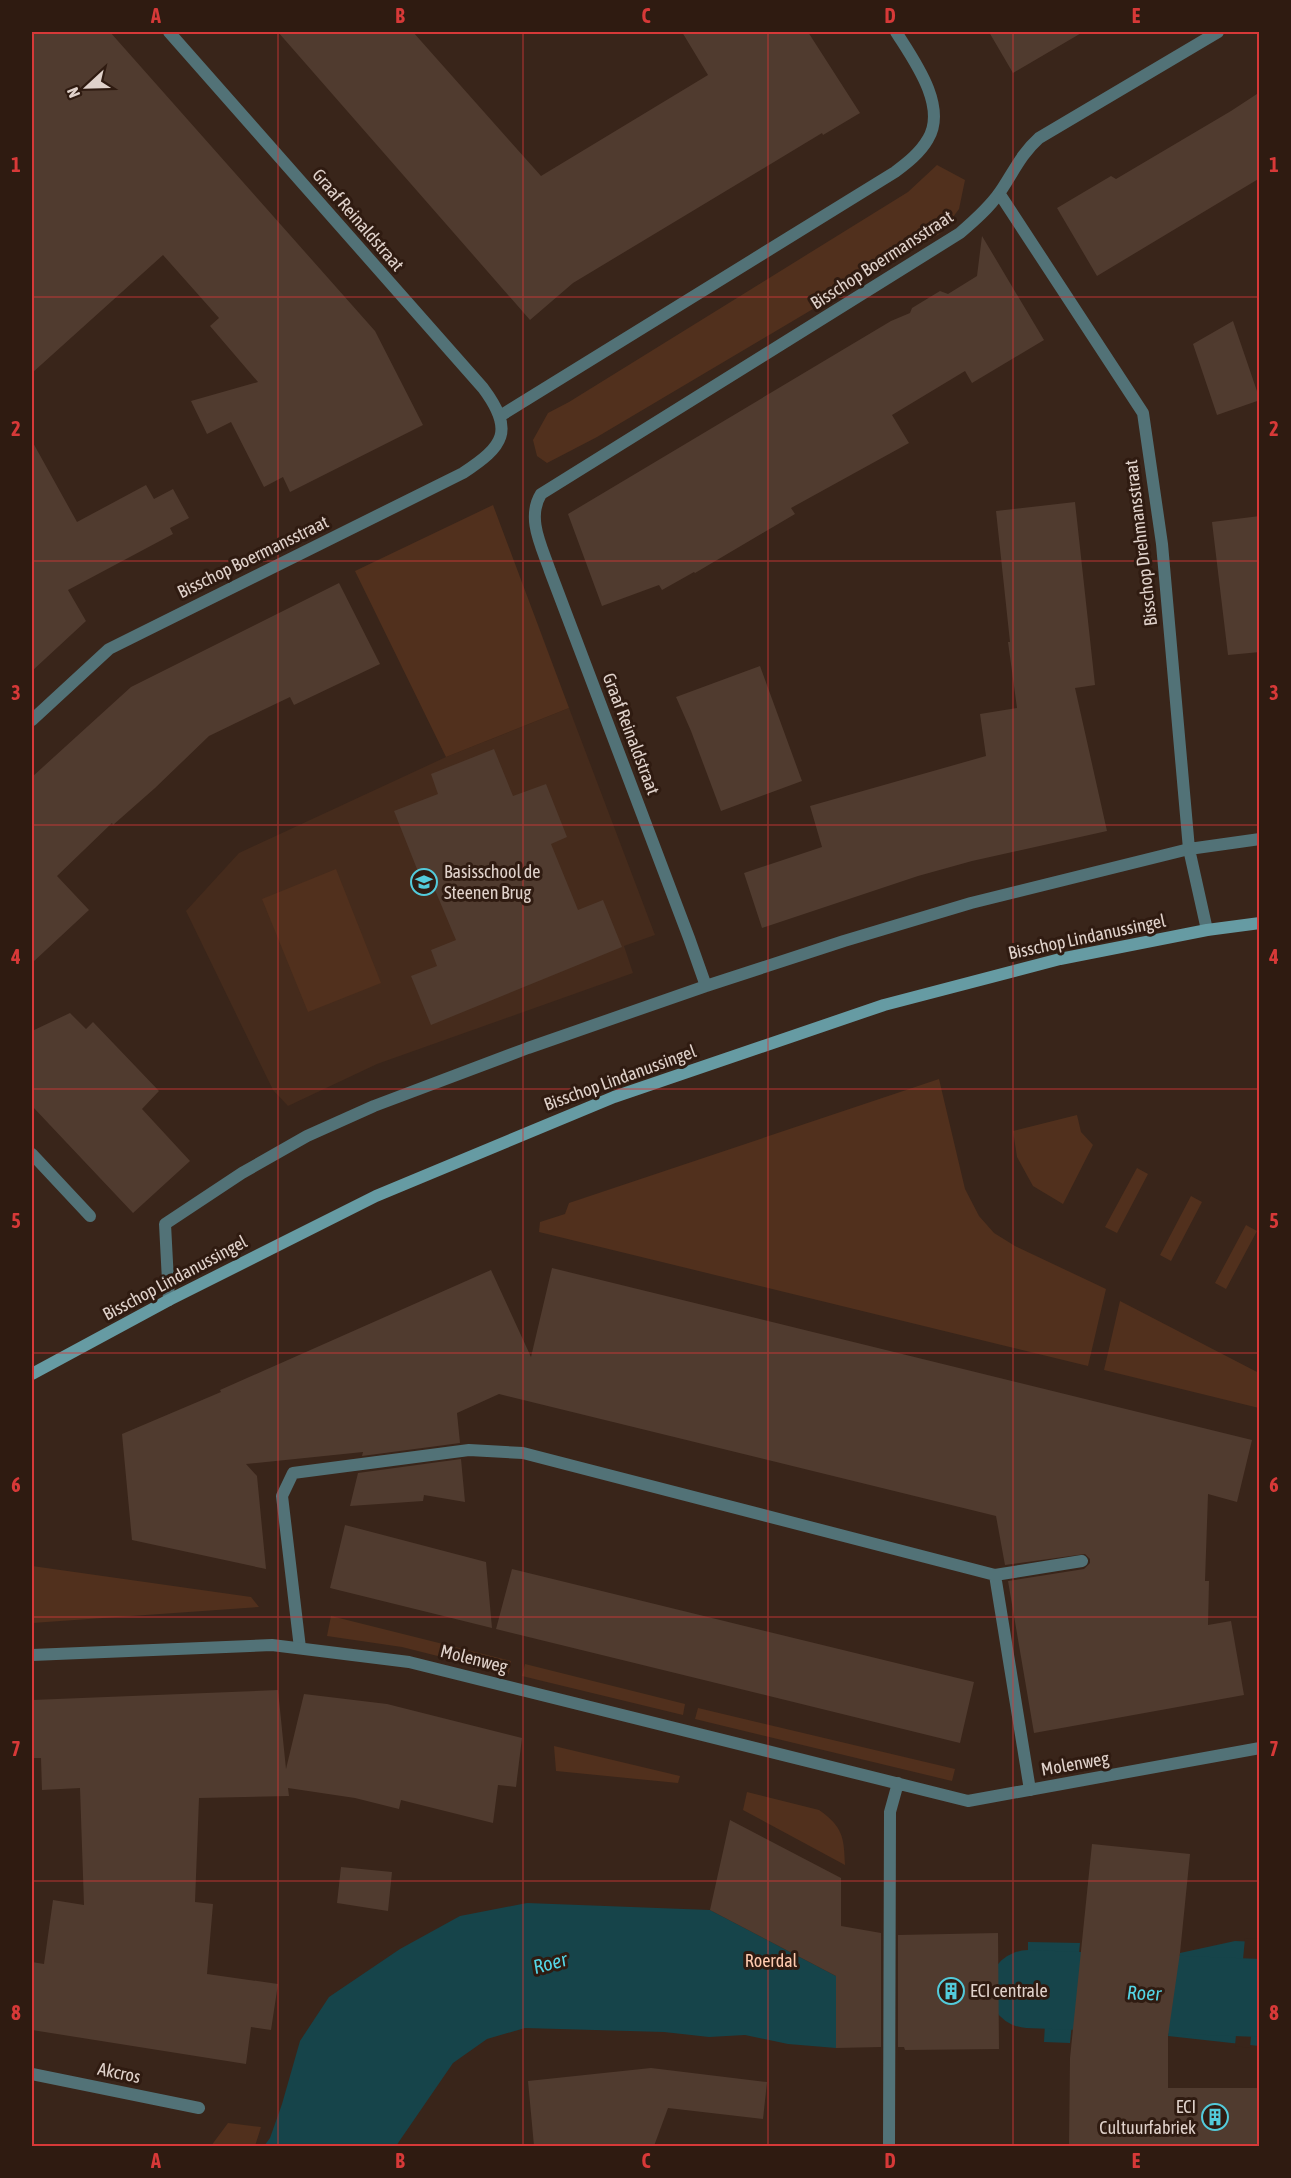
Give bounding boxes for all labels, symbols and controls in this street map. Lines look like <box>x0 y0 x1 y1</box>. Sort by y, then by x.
text: A <box>150 4 161 27</box>
text: B <box>395 4 405 27</box>
text: C <box>642 4 651 27</box>
text: D <box>884 4 896 27</box>
text: E <box>1132 4 1141 27</box>
north arrow <box>57 57 117 117</box>
text: N <box>63 85 83 100</box>
text: 1 <box>11 153 21 176</box>
text: 1 <box>1269 153 1279 176</box>
street label: Graaf Reinaldstraat <box>308 164 408 275</box>
street label: Bisschop Boermansstraat <box>807 206 957 313</box>
text: 2 <box>11 417 21 440</box>
text: 2 <box>1269 417 1279 440</box>
street label: Bisschop Drehmansstraat <box>1120 459 1161 627</box>
street label: Bisschop Boermansstraat <box>174 511 332 602</box>
street label: Graaf Reinaldstraat <box>599 670 664 798</box>
text: 3 <box>11 681 21 704</box>
text: 3 <box>1269 681 1279 704</box>
place label: Basisschool de Steenen Brug <box>444 861 540 903</box>
school or university icon: Basisschool de Steenen Brug <box>409 867 439 897</box>
street label: Bisschop Lindanussingel <box>1006 910 1168 963</box>
text: 4 <box>10 945 21 968</box>
text: 4 <box>1268 945 1279 968</box>
street label: Bisschop Lindanussingel <box>541 1040 699 1115</box>
text: 5 <box>11 1209 21 1232</box>
text: 5 <box>1269 1209 1279 1232</box>
street label: Bisschop Lindanussingel <box>99 1231 251 1324</box>
text: 6 <box>11 1473 21 1496</box>
text: 6 <box>1269 1473 1279 1496</box>
street label: Molenweg <box>438 1640 510 1677</box>
text: 7 <box>11 1737 21 1760</box>
text: 7 <box>1269 1737 1279 1760</box>
street label: Molenweg <box>1039 1747 1111 1780</box>
water label: Roer <box>530 1947 571 1978</box>
park label: Roerdal <box>745 1950 798 1971</box>
building icon: ECI centrale <box>936 1976 966 2006</box>
place label: ECI centrale <box>970 1980 1048 2001</box>
water label: Roer <box>1126 1980 1163 2005</box>
text: 8 <box>11 2001 21 2024</box>
text: 8 <box>1269 2001 1279 2024</box>
street label: Akcros <box>96 2058 142 2087</box>
place label: ECI Cultuurfabriek <box>1099 2096 1196 2138</box>
building icon: ECI Cultuurfabriek <box>1200 2102 1230 2132</box>
text: A <box>150 2149 161 2172</box>
text: B <box>395 2149 405 2172</box>
text: C <box>642 2149 651 2172</box>
text: D <box>884 2149 896 2172</box>
text: E <box>1132 2149 1141 2172</box>

